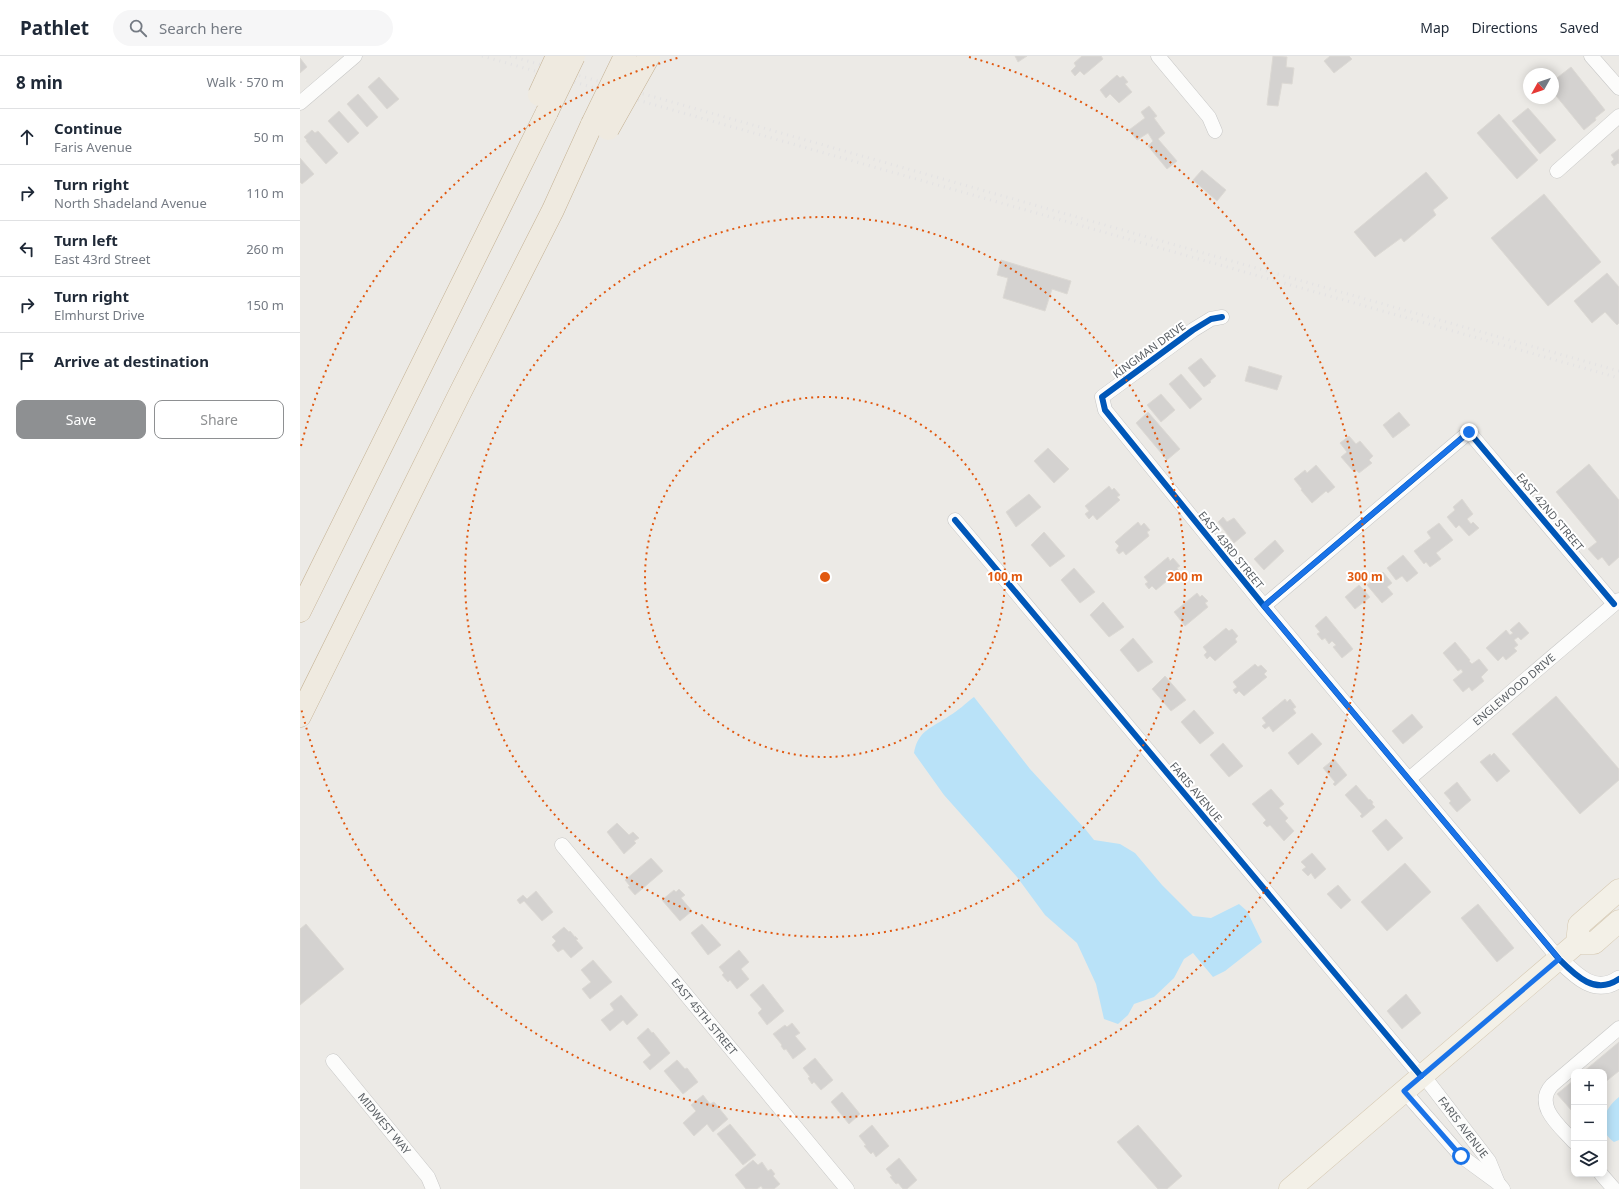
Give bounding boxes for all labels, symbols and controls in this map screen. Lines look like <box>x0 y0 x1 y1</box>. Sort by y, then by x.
search box <box>113 10 393 46</box>
text: Pathlet <box>20 15 89 41</box>
icon: search <box>127 17 149 39</box>
text: Search here <box>159 18 243 38</box>
text: Map <box>1420 18 1449 37</box>
text: Directions <box>1471 18 1538 37</box>
text: Saved <box>1560 18 1599 37</box>
north arrow <box>1523 68 1559 104</box>
text: 8 min <box>16 71 63 94</box>
text: Walk · 570 m <box>206 73 284 91</box>
text: Continue <box>54 118 122 138</box>
icon: ahead <box>16 126 38 148</box>
text: 50 m <box>254 128 284 146</box>
text: Faris Avenue <box>54 138 132 156</box>
text: Turn right <box>54 174 129 194</box>
icon: right <box>16 182 38 204</box>
text: 110 m <box>246 184 284 202</box>
text: North Shadeland Avenue <box>54 194 207 212</box>
text: Turn left <box>54 230 118 250</box>
icon: left <box>16 238 38 260</box>
text: 260 m <box>246 240 284 258</box>
text: East 43rd Street <box>54 250 150 268</box>
text: Turn right <box>54 286 129 306</box>
icon: right <box>16 294 38 316</box>
text: 150 m <box>246 296 284 314</box>
text: Elmhurst Drive <box>54 306 145 324</box>
street label: KINGMAN DRIVE <box>1109 318 1188 381</box>
icon: arrive <box>16 350 38 372</box>
text: Arrive at destination <box>54 351 209 371</box>
button: Save <box>16 400 146 439</box>
button: Share <box>154 400 284 439</box>
route end <box>1460 423 1478 441</box>
street label: EAST 42ND STREET <box>1513 470 1587 554</box>
street label: EAST 43RD STREET <box>1195 508 1267 592</box>
text: 100 m <box>987 568 1023 585</box>
text: 200 m <box>1167 568 1203 585</box>
text: 300 m <box>1347 568 1383 585</box>
centre of rings <box>818 570 832 584</box>
street label: ENGLEWOOD DRIVE <box>1469 650 1558 729</box>
street label: FARIS AVENUE <box>1167 759 1226 825</box>
street label: EAST 45TH STREET <box>668 975 741 1058</box>
map controls <box>1571 1069 1607 1177</box>
button: + <box>1571 1069 1607 1105</box>
street label: MIDWEST WAY <box>355 1089 415 1158</box>
street label: FARIS AVENUE <box>1435 1093 1492 1161</box>
button: − <box>1571 1105 1607 1141</box>
button: layers <box>1571 1141 1607 1177</box>
route start <box>1452 1147 1470 1165</box>

